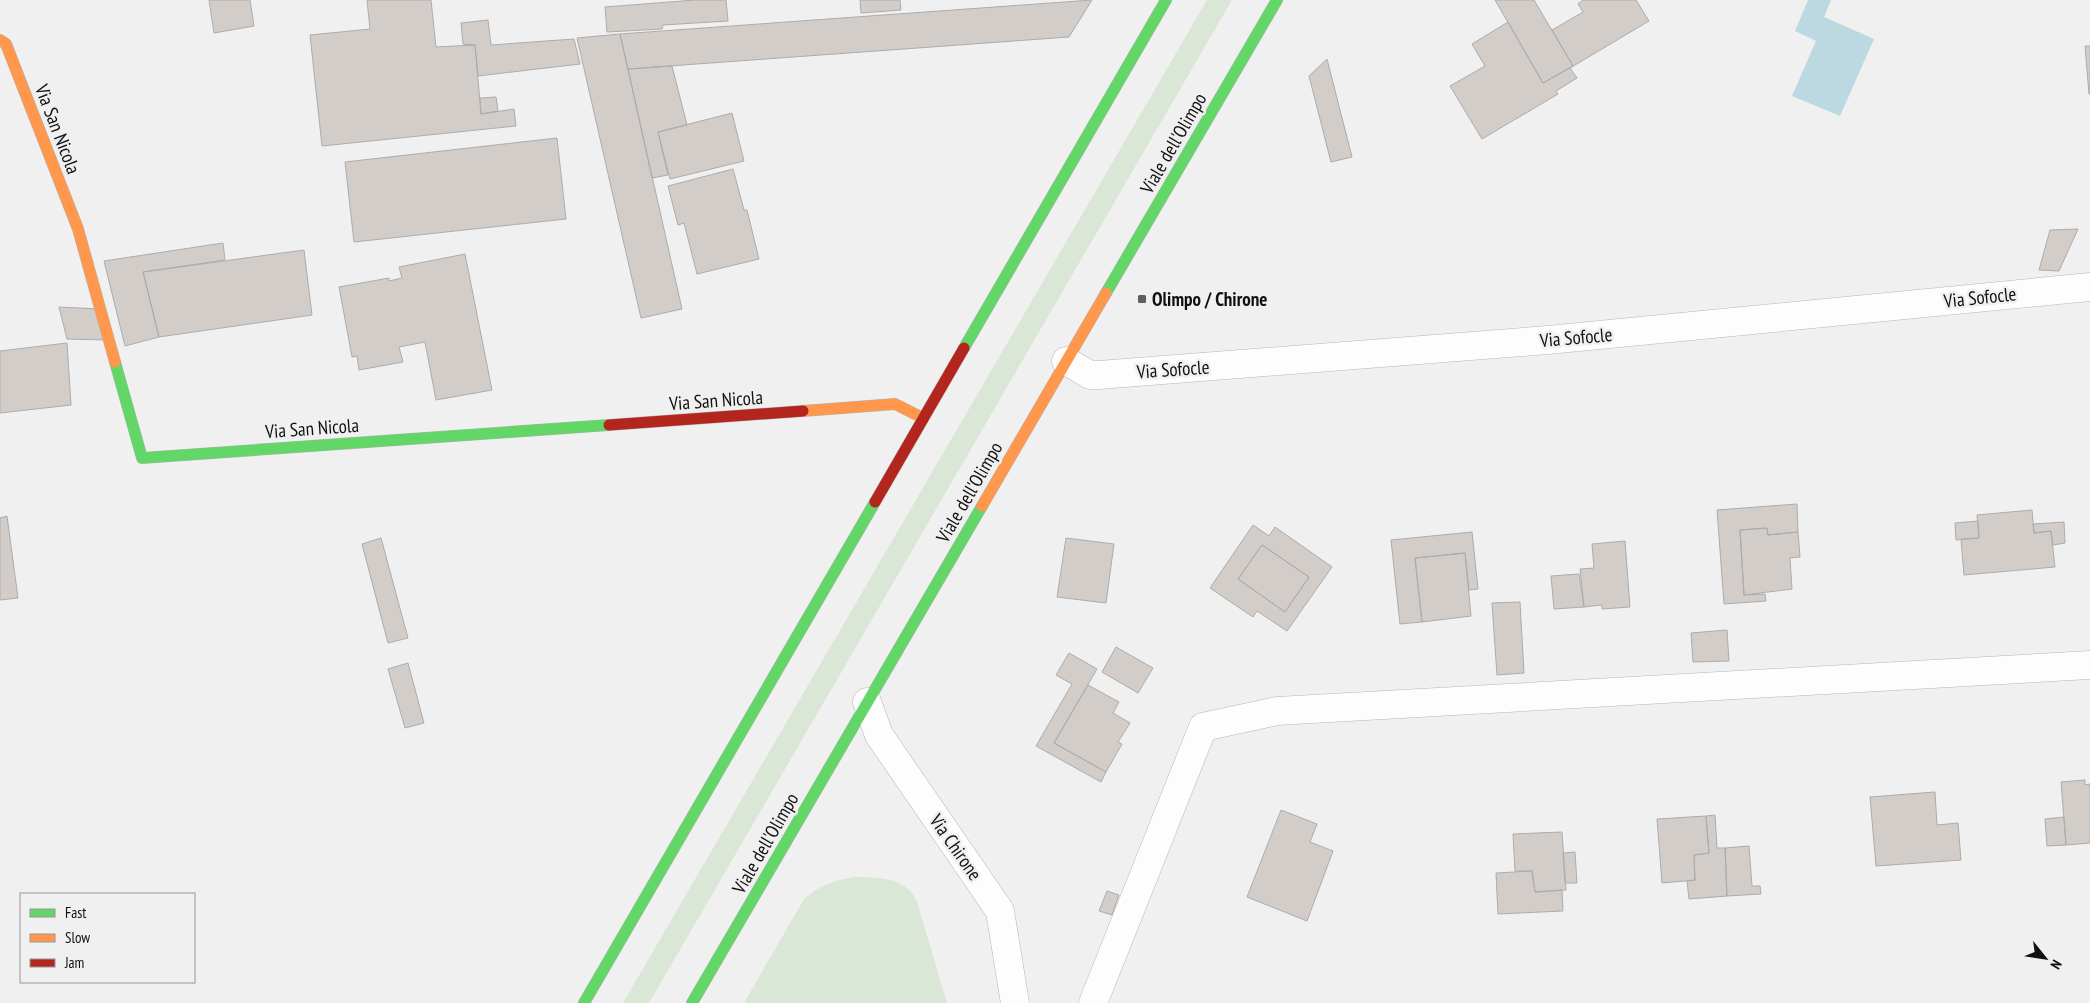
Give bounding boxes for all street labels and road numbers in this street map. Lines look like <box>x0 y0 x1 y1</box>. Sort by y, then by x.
street label: Via San Nicola <box>30 80 86 177</box>
street label: Viale dell'Olimpo <box>1134 88 1211 199</box>
street label: Via Sofocle <box>1942 281 2018 313</box>
street label: Via Sofocle <box>1538 322 1613 352</box>
street label: Via Sofocle <box>1135 354 1210 384</box>
street label: Via San Nicola <box>667 385 764 415</box>
street label: Via San Nicola <box>263 413 360 443</box>
street label: Viale dell'Olimpo <box>930 437 1007 548</box>
street label: Viale dell'Olimpo <box>726 788 803 899</box>
street label: Via Chirone <box>924 808 988 885</box>

